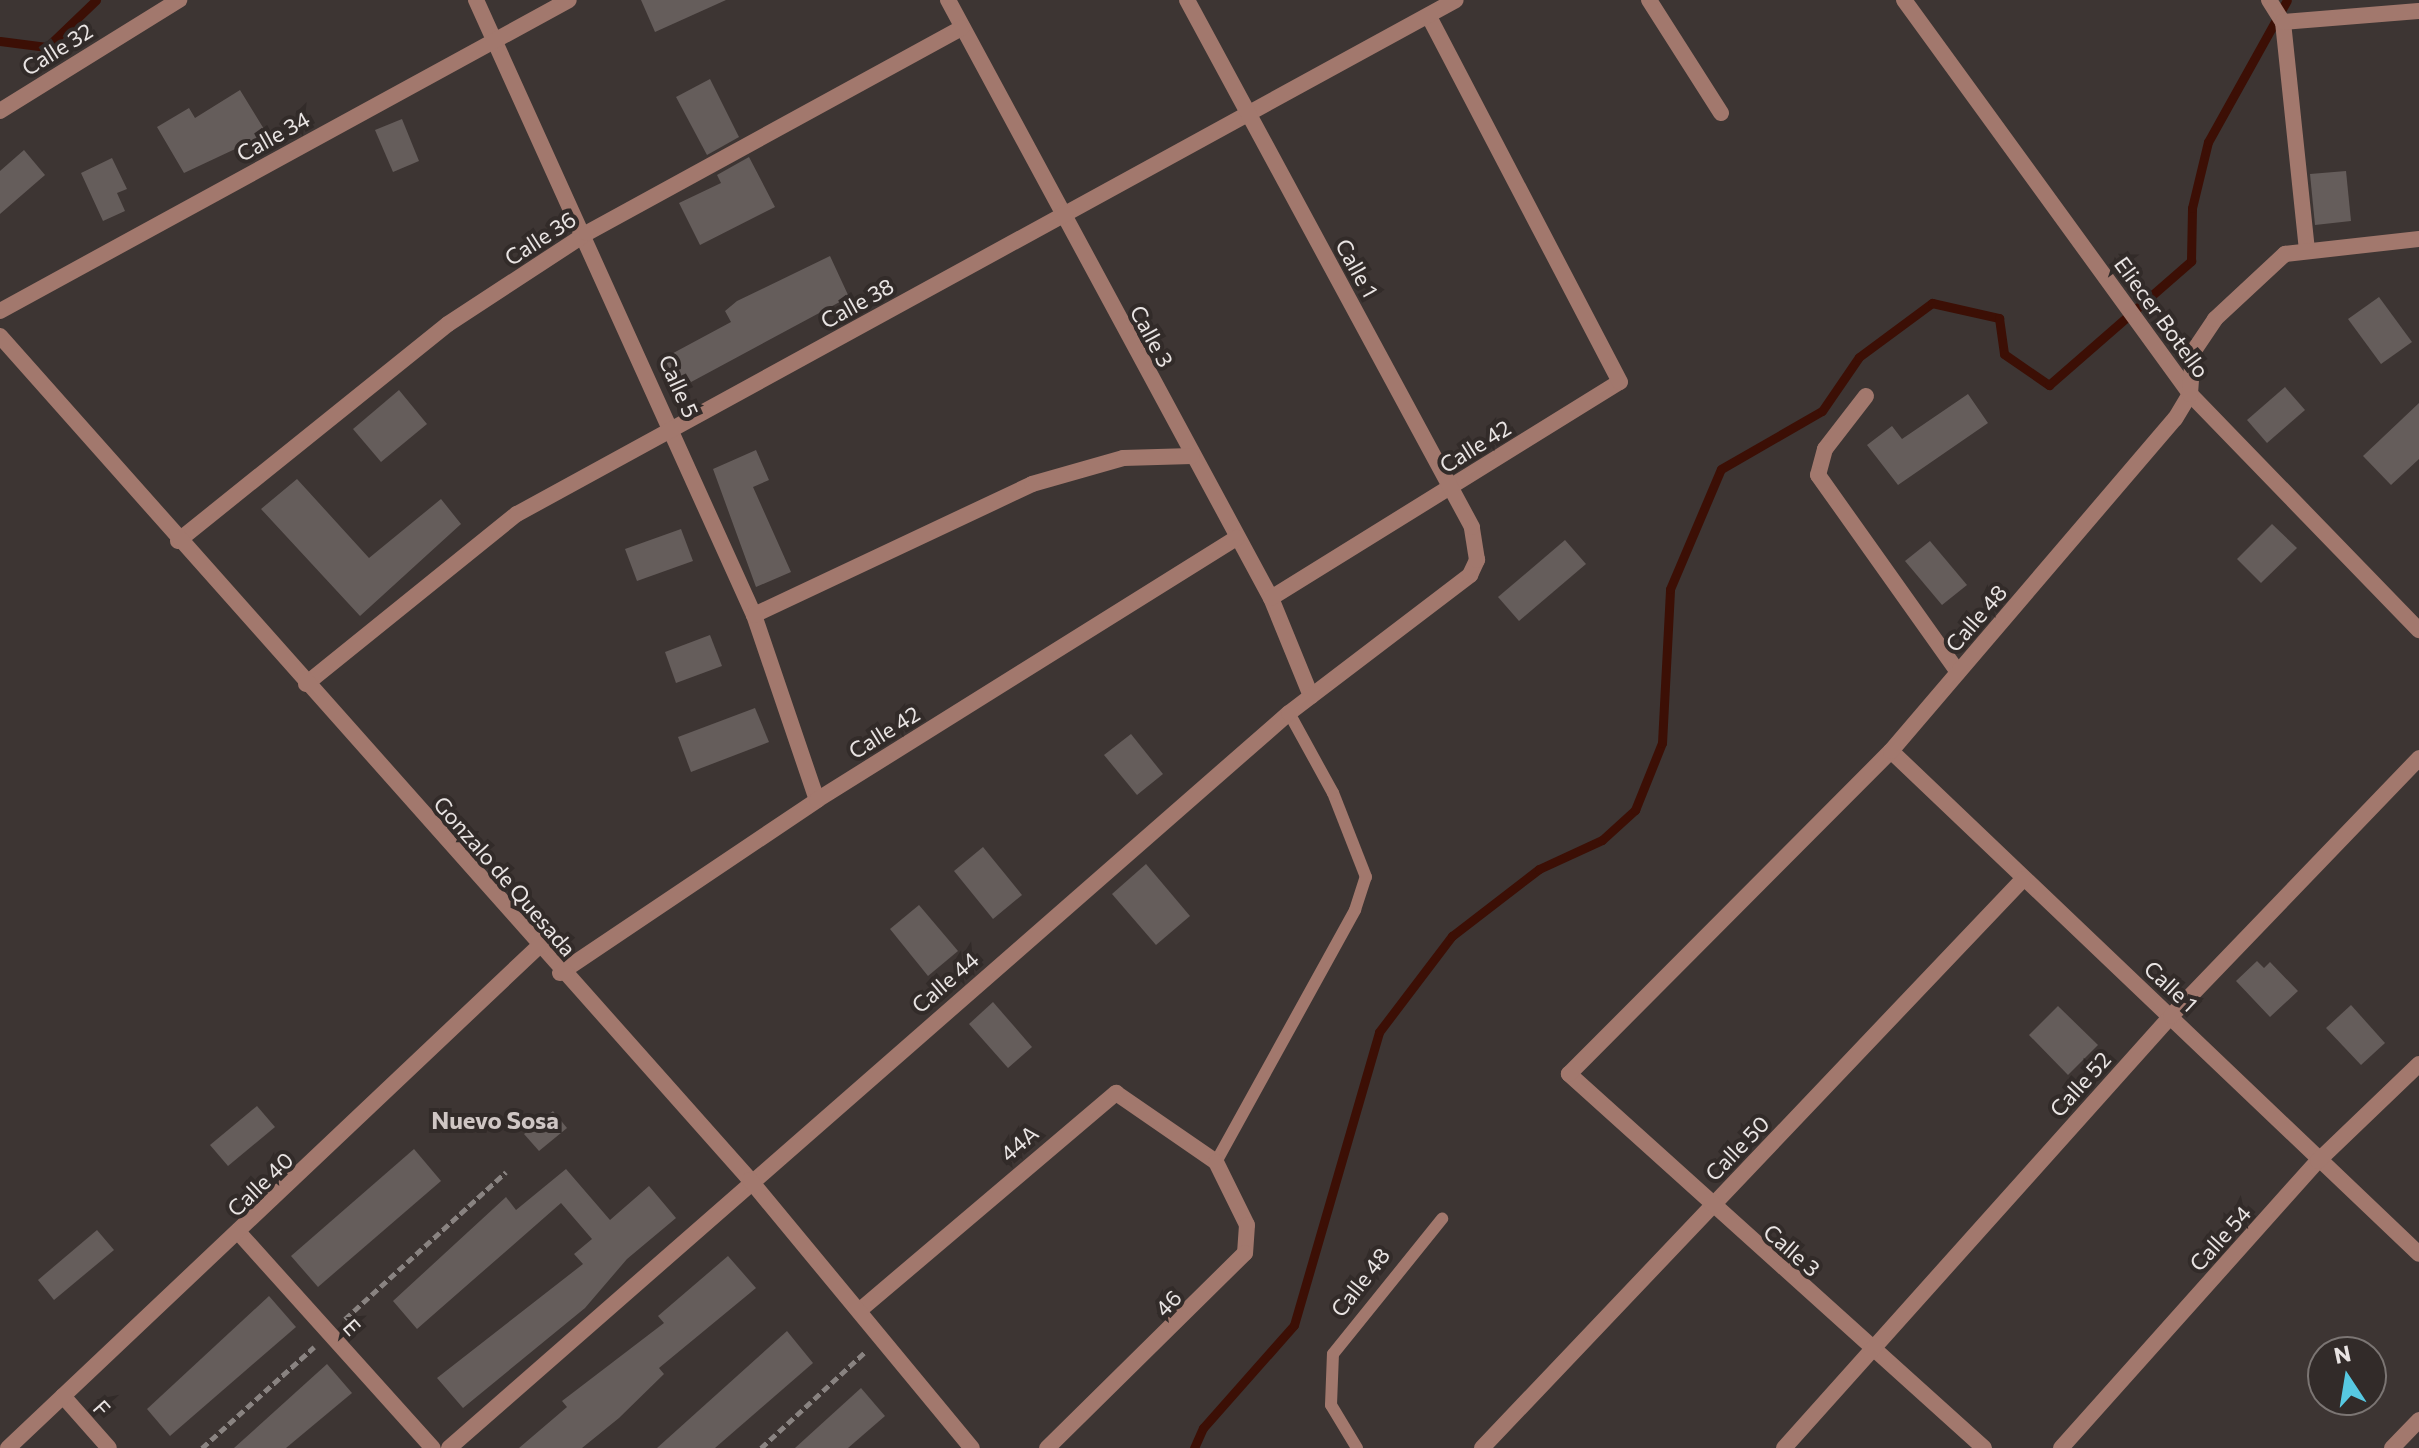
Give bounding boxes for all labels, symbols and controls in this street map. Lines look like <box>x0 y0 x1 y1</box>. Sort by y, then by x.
street label: Calle 32 <box>17 17 97 81</box>
street label: Calle 34 <box>232 105 314 167</box>
street label: Calle 36 <box>499 205 581 271</box>
street label: Calle 1 <box>1330 234 1384 302</box>
street label: Eliecer Botello <box>2109 251 2215 383</box>
street label: Calle 38 <box>816 272 898 334</box>
street label: Calle 3 <box>1125 301 1179 371</box>
street label: Calle 5 <box>653 350 705 422</box>
street label: Calle 42 <box>1435 414 1515 478</box>
street label: Calle 48 <box>1940 579 2012 657</box>
street label: Calle 42 <box>844 700 924 764</box>
street label: Gonzalo de Quesada <box>428 791 582 961</box>
street label: Calle 44 <box>906 946 984 1018</box>
street label: Calle 1 <box>2139 955 2203 1017</box>
street label: Calle 52 <box>2044 1046 2116 1122</box>
district label: Nuevo Sosa <box>431 1106 559 1134</box>
street label: Calle 50 <box>1700 1110 1774 1186</box>
street label: 44A <box>995 1119 1043 1167</box>
street label: Calle 40 <box>222 1146 298 1222</box>
street label: Calle 54 <box>2184 1200 2256 1276</box>
street label: Calle 3 <box>1758 1218 1826 1282</box>
street label: Calle 48 <box>1325 1242 1395 1322</box>
street label: 46 <box>1149 1284 1187 1322</box>
street label: E <box>338 1313 366 1341</box>
north arrow <box>2307 1336 2387 1416</box>
text: N <box>2331 1339 2353 1369</box>
street label: F <box>88 1394 116 1422</box>

